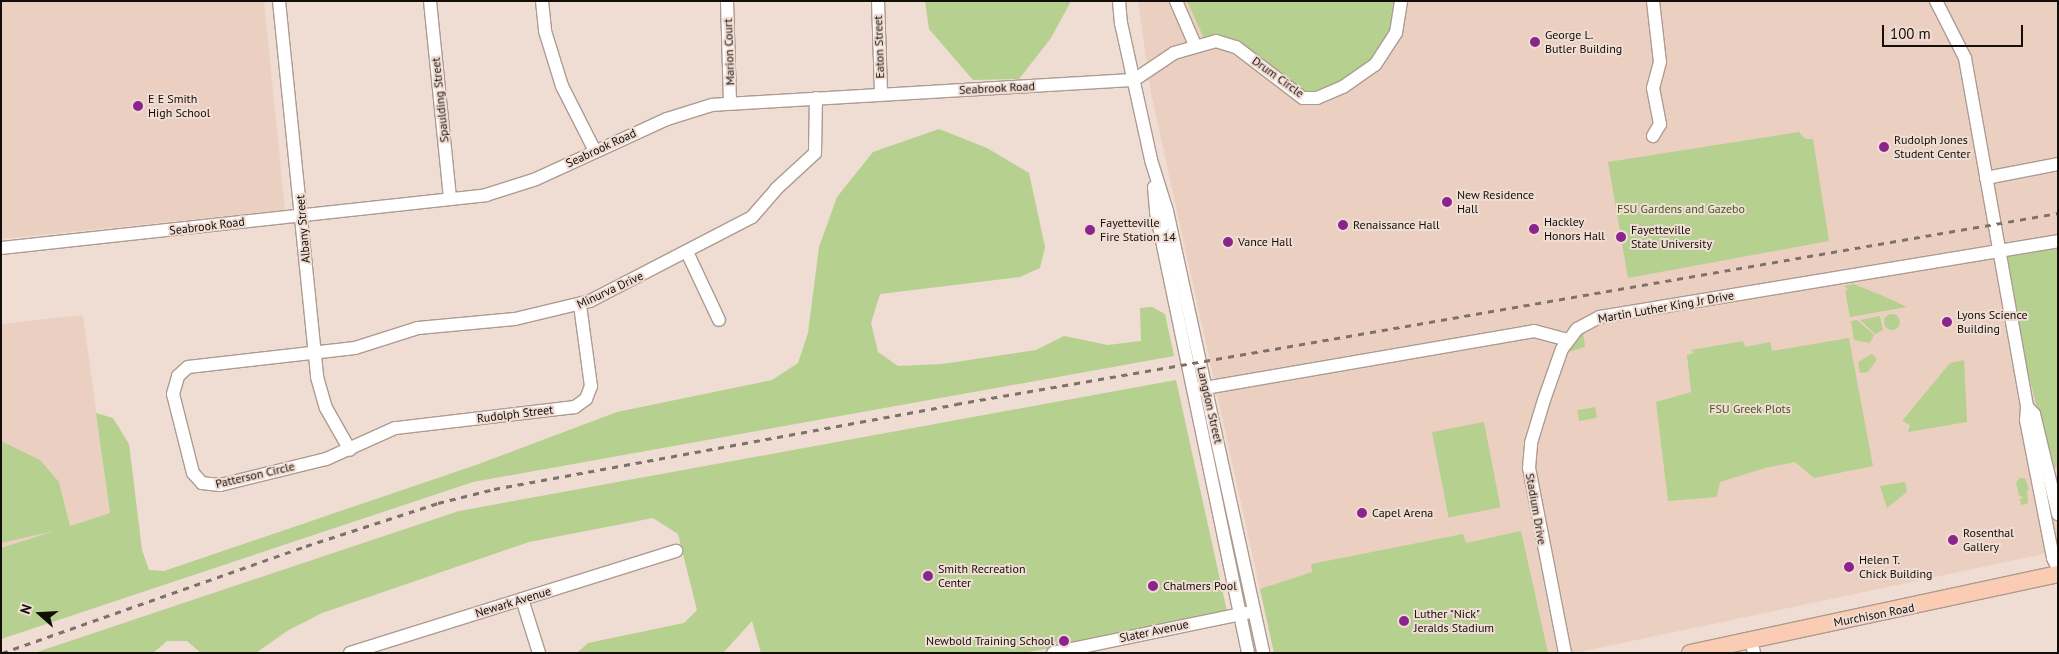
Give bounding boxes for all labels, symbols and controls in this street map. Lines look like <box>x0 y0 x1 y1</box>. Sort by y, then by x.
street label: Eaton Street <box>871 15 887 79</box>
scale bar <box>1884 15 2025 47</box>
street label: Marion Court <box>721 18 737 86</box>
text: 100 m <box>1890 24 1931 43</box>
place label: George L. Butler Building <box>1545 28 1622 56</box>
marker: George L. Butler Building <box>1529 36 1541 48</box>
street label: Drum Circle <box>1249 53 1307 101</box>
street label: Spaulding Street <box>428 57 452 143</box>
street label: Seabrook Road <box>959 79 1035 97</box>
place label: E E Smith High School <box>148 92 210 120</box>
marker: E E Smith High School <box>132 100 144 112</box>
street label: Seabrook Road <box>563 125 639 171</box>
place label: Rudolph Jones Student Center <box>1894 133 1970 161</box>
marker: Rudolph Jones Student Center <box>1878 141 1890 153</box>
place label: New Residence Hall <box>1457 188 1534 216</box>
street label: Albany Street <box>293 194 313 264</box>
marker: New Residence Hall <box>1441 196 1453 208</box>
park label: FSU Gardens and Gazebo <box>1617 202 1745 216</box>
street label: Seabrook Road <box>168 214 246 238</box>
place label: Hackley Honors Hall <box>1544 215 1605 243</box>
place label: Fayetteville Fire Station 14 <box>1100 216 1176 244</box>
place label: Renaissance Hall <box>1353 218 1439 232</box>
marker: Renaissance Hall <box>1337 219 1349 231</box>
marker: Hackley Honors Hall <box>1528 223 1540 235</box>
place label: Fayetteville State University <box>1631 223 1712 251</box>
marker: Fayetteville Fire Station 14 <box>1084 224 1096 236</box>
marker: Fayetteville State University <box>1615 231 1627 243</box>
place label: Vance Hall <box>1238 235 1292 249</box>
marker: Vance Hall <box>1222 236 1234 248</box>
street label: Minurva Drive <box>574 268 646 312</box>
street label: Martin Luther King Jr Drive <box>1597 288 1735 326</box>
place label: Lyons Science Building <box>1957 308 2028 336</box>
marker: Lyons Science Building <box>1941 316 1953 328</box>
street label: Langdon Street <box>1194 365 1226 445</box>
street label: Rudolph Street <box>476 402 554 426</box>
park label: FSU Greek Plots <box>1709 402 1791 416</box>
street label: Patterson Circle <box>214 459 296 491</box>
street label: Stadium Drive <box>1523 472 1549 546</box>
place label: Capel Arena <box>1372 506 1434 520</box>
marker: Capel Arena <box>1356 507 1368 519</box>
place label: Rosenthal Gallery <box>1963 526 2014 554</box>
marker: Rosenthal Gallery <box>1947 534 1959 546</box>
place label: Helen T. Chick Building <box>1859 553 1933 581</box>
marker: Helen T. Chick Building <box>1843 561 1855 573</box>
place label: Smith Recreation Center <box>938 562 1026 590</box>
marker: Smith Recreation Center <box>922 570 934 582</box>
place label: Chalmers Pool <box>1163 579 1237 593</box>
marker: Chalmers Pool <box>1147 580 1159 592</box>
street label: Newark Avenue <box>473 584 553 620</box>
north arrow <box>15 589 65 639</box>
street label: Murchison Road <box>1832 600 1916 630</box>
text: N <box>16 602 36 616</box>
place label: Luther "Nick" Jeralds Stadium <box>1414 607 1494 635</box>
marker: Luther "Nick" Jeralds Stadium <box>1398 615 1410 627</box>
street label: Slater Avenue <box>1118 617 1190 645</box>
place label: Newbold Training School <box>926 634 1054 648</box>
marker: Newbold Training School <box>1058 635 1070 647</box>

